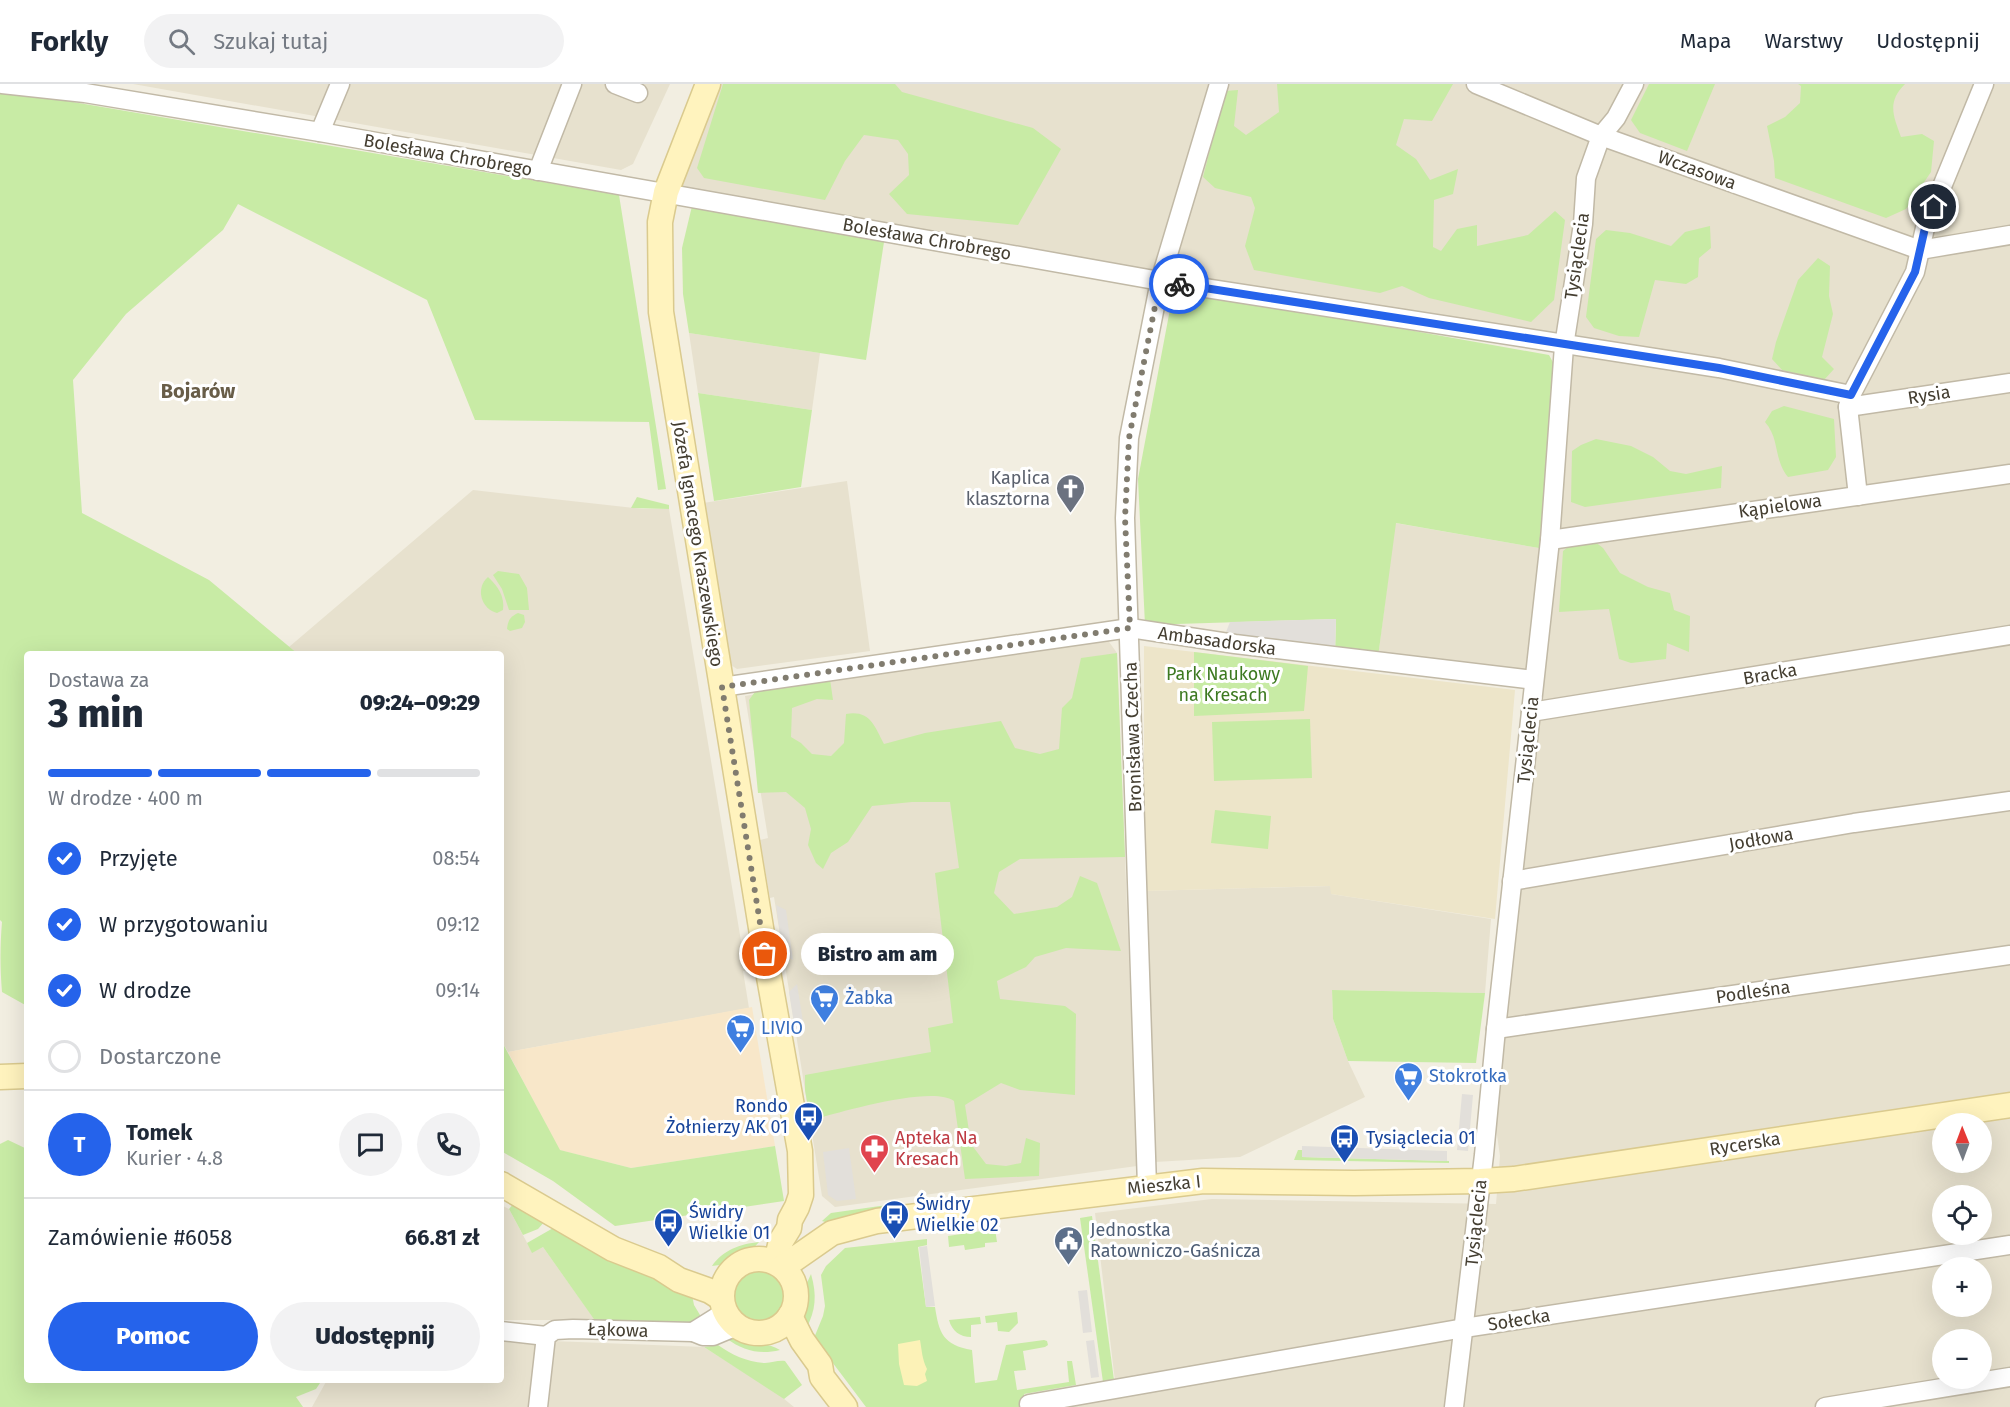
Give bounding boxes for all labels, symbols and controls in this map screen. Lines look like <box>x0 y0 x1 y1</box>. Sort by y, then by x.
search box <box>144 14 564 68</box>
text: Forkly <box>30 25 108 58</box>
icon: search <box>165 25 198 58</box>
text: Szukaj tutaj <box>213 28 328 55</box>
text: Mapa <box>1680 28 1731 54</box>
text: Warstwy <box>1764 28 1843 54</box>
text: Udostępnij <box>1876 28 1980 54</box>
street label: Bolesława Chrobrego <box>362 129 534 181</box>
street label: Wczasowa <box>1655 146 1739 194</box>
pin <box>1908 181 1959 232</box>
icon: home <box>1917 190 1950 223</box>
street label: Tysiąclecia <box>1560 211 1594 301</box>
street label: Bolesława Chrobrego <box>841 213 1013 265</box>
courier <box>1149 254 1209 314</box>
icon: bike <box>1163 268 1196 301</box>
district label: Bojarów <box>161 379 235 403</box>
street label: Rysia <box>1906 381 1952 409</box>
street label: Józefa Ignacego Kraszewskiego <box>668 420 728 668</box>
place label: Kaplica klasztorna <box>966 467 1050 510</box>
church icon: Kaplica klasztorna <box>1055 472 1087 514</box>
street label: Kąpielowa <box>1737 489 1823 523</box>
street label: Ambasadorska <box>1157 622 1277 660</box>
street label: Bracka <box>1741 658 1799 690</box>
street label: Bronisława Czecha <box>1119 661 1147 813</box>
park label: Park Naukowy na Kresach <box>1166 663 1280 706</box>
text: Dostawa za <box>48 668 149 692</box>
text: 09:24–09:29 <box>360 689 480 716</box>
text: 3 min <box>48 691 144 737</box>
street label: Tysiąclecia <box>1512 695 1544 785</box>
text: W drodze · 400 m <box>48 786 203 810</box>
street label: Jodłowa <box>1727 823 1795 855</box>
icon: check <box>48 842 81 875</box>
text: Przyjęte <box>99 845 178 872</box>
text: 08:54 <box>432 846 480 870</box>
icon: check <box>48 908 81 941</box>
text: W przygotowaniu <box>99 911 269 938</box>
text: 09:12 <box>436 912 480 936</box>
pin <box>739 928 790 979</box>
callout: Bistro am am <box>801 933 954 975</box>
icon: bag <box>748 937 781 970</box>
text: Bistro am am <box>818 942 937 966</box>
icon: check <box>48 974 81 1007</box>
street label: Podleśna <box>1714 976 1792 1008</box>
text: W drodze <box>99 977 191 1004</box>
text: 09:14 <box>435 978 480 1002</box>
supermarket icon: Żabka <box>808 982 840 1024</box>
place label: Żabka <box>845 987 893 1009</box>
supermarket icon: LIVIO <box>724 1012 756 1054</box>
place label: LIVIO <box>761 1017 803 1039</box>
text: Dostarczone <box>99 1043 222 1070</box>
supermarket icon: Stokrotka <box>1392 1060 1424 1102</box>
place label: Stokrotka <box>1429 1065 1507 1087</box>
place label: Rondo Żołnierzy AK 01 <box>666 1095 788 1138</box>
bus stop icon: Rondo Żołnierzy AK 01 <box>793 1100 825 1142</box>
button: chat <box>339 1113 402 1176</box>
button: phone <box>417 1113 480 1176</box>
north arrow <box>1932 1113 1992 1173</box>
map controls <box>1932 1113 1992 1389</box>
text: Tomek <box>126 1119 192 1146</box>
bus stop icon: Tysiąclecia 01 <box>1329 1122 1361 1164</box>
place label: Apteka Na Kresach <box>895 1127 978 1170</box>
place label: Tysiąclecia 01 <box>1366 1127 1476 1149</box>
street label: Rycerska <box>1708 1128 1782 1160</box>
text: T <box>74 1131 85 1158</box>
pharmacy icon: Apteka Na Kresach <box>858 1132 890 1174</box>
text: Kurier · 4.8 <box>126 1146 223 1170</box>
street label: Mieszka I <box>1126 1170 1202 1200</box>
street label: Tysiąclecia <box>1460 1178 1492 1268</box>
button: locate <box>1932 1185 1992 1245</box>
place label: Świdry Wielkie 02 <box>916 1192 999 1236</box>
bus stop icon: Świdry Wielkie 02 <box>879 1198 911 1240</box>
place label: Świdry Wielkie 01 <box>689 1200 770 1244</box>
bus stop icon: Świdry Wielkie 01 <box>652 1206 684 1248</box>
place label: Jednostka Ratowniczo-Gaśnicza <box>1090 1219 1261 1262</box>
text: Zamówienie #6058 <box>48 1224 232 1251</box>
text: 66.81 zł <box>405 1224 480 1251</box>
public building icon: Jednostka Ratowniczo-Gaśnicza <box>1053 1224 1085 1266</box>
button: + <box>1932 1257 1992 1317</box>
button: Pomoc <box>48 1302 258 1371</box>
button: Udostępnij <box>270 1302 480 1371</box>
street label: Sołecka <box>1486 1304 1552 1336</box>
street label: Łąkowa <box>587 1318 649 1342</box>
button: − <box>1932 1329 1992 1389</box>

